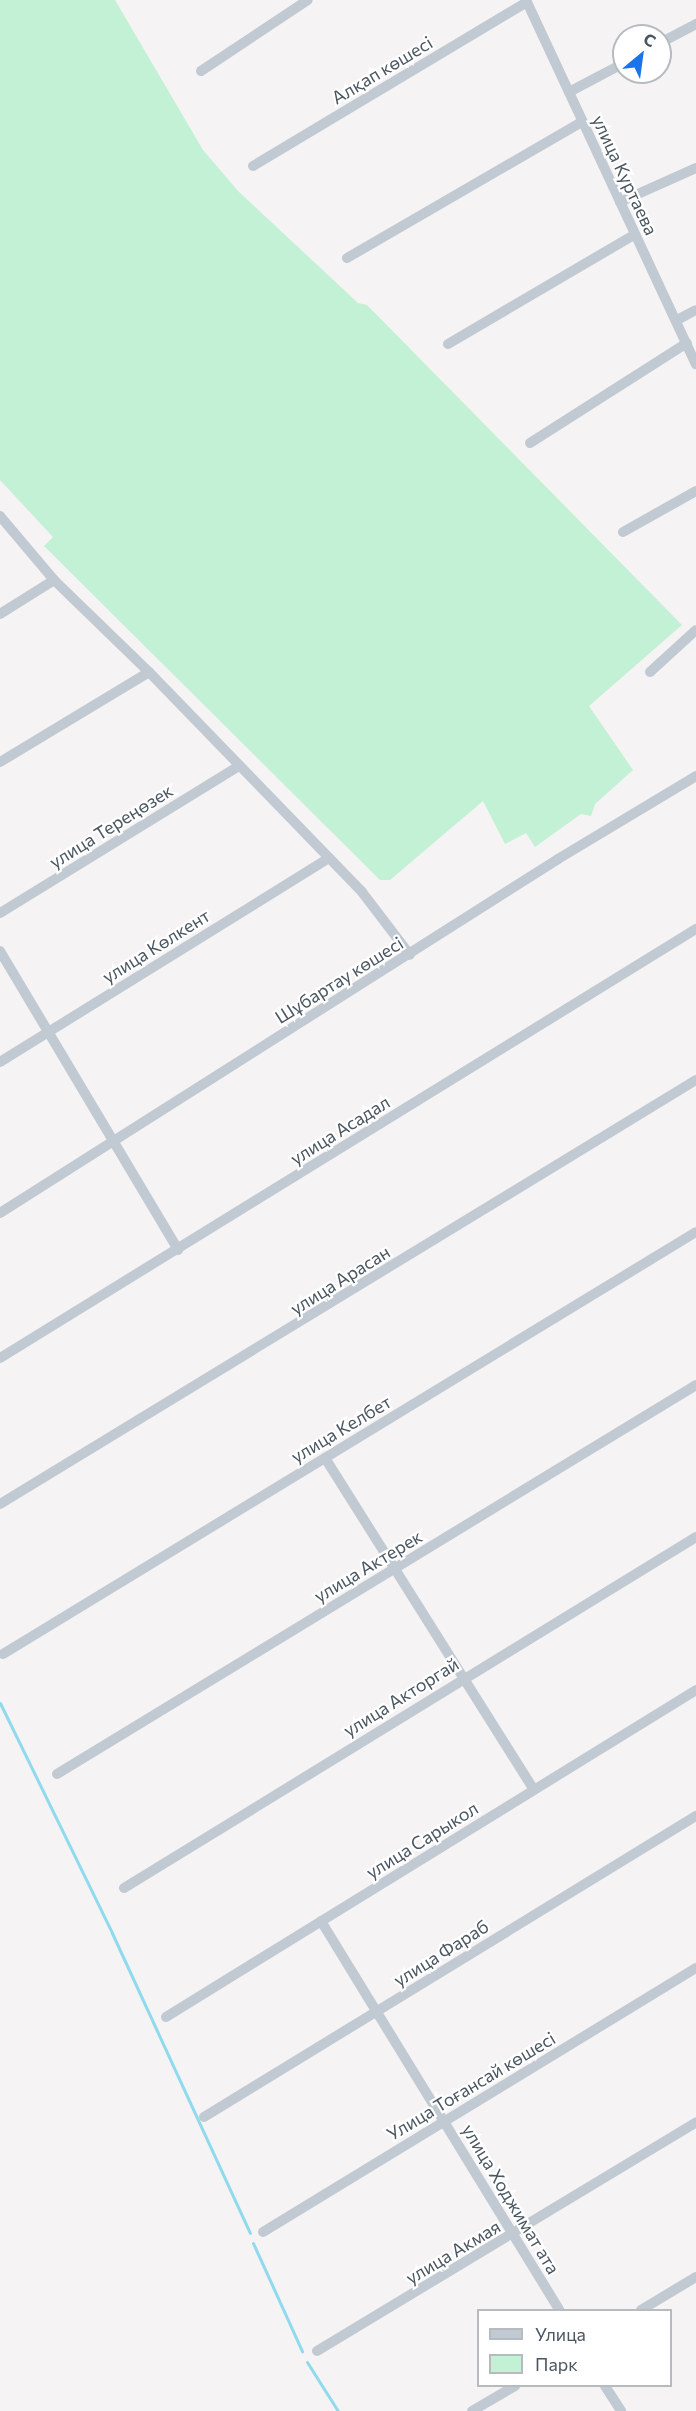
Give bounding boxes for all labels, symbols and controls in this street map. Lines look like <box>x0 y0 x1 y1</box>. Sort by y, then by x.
north arrow <box>612 24 672 84</box>
text: С <box>641 29 659 51</box>
street label: Алқап көшесі <box>328 31 436 109</box>
street label: улица Куртаева <box>588 112 662 238</box>
street label: улица Тереңөзек <box>45 779 177 873</box>
street label: улица Көлкент <box>98 904 214 988</box>
street label: Шұбартау көшесі <box>271 932 407 1028</box>
street label: улица Асадал <box>286 1091 394 1169</box>
street label: улица Арасан <box>286 1241 394 1319</box>
street label: улица Келбет <box>287 1391 395 1467</box>
street label: улица Актерек <box>310 1525 426 1607</box>
street label: улица Акторгай <box>339 1653 463 1741</box>
street label: улица Сарыкол <box>362 1797 482 1883</box>
street label: улица Фараб <box>389 1915 493 1991</box>
street label: Улица Тоғансай көшесі <box>383 2027 559 2145</box>
street label: улица Ходжимат ата <box>458 2120 564 2278</box>
street label: улица Акмая <box>402 2215 504 2289</box>
legend <box>477 2309 672 2387</box>
text: Улица <box>535 2323 586 2345</box>
text: Парк <box>535 2353 578 2375</box>

